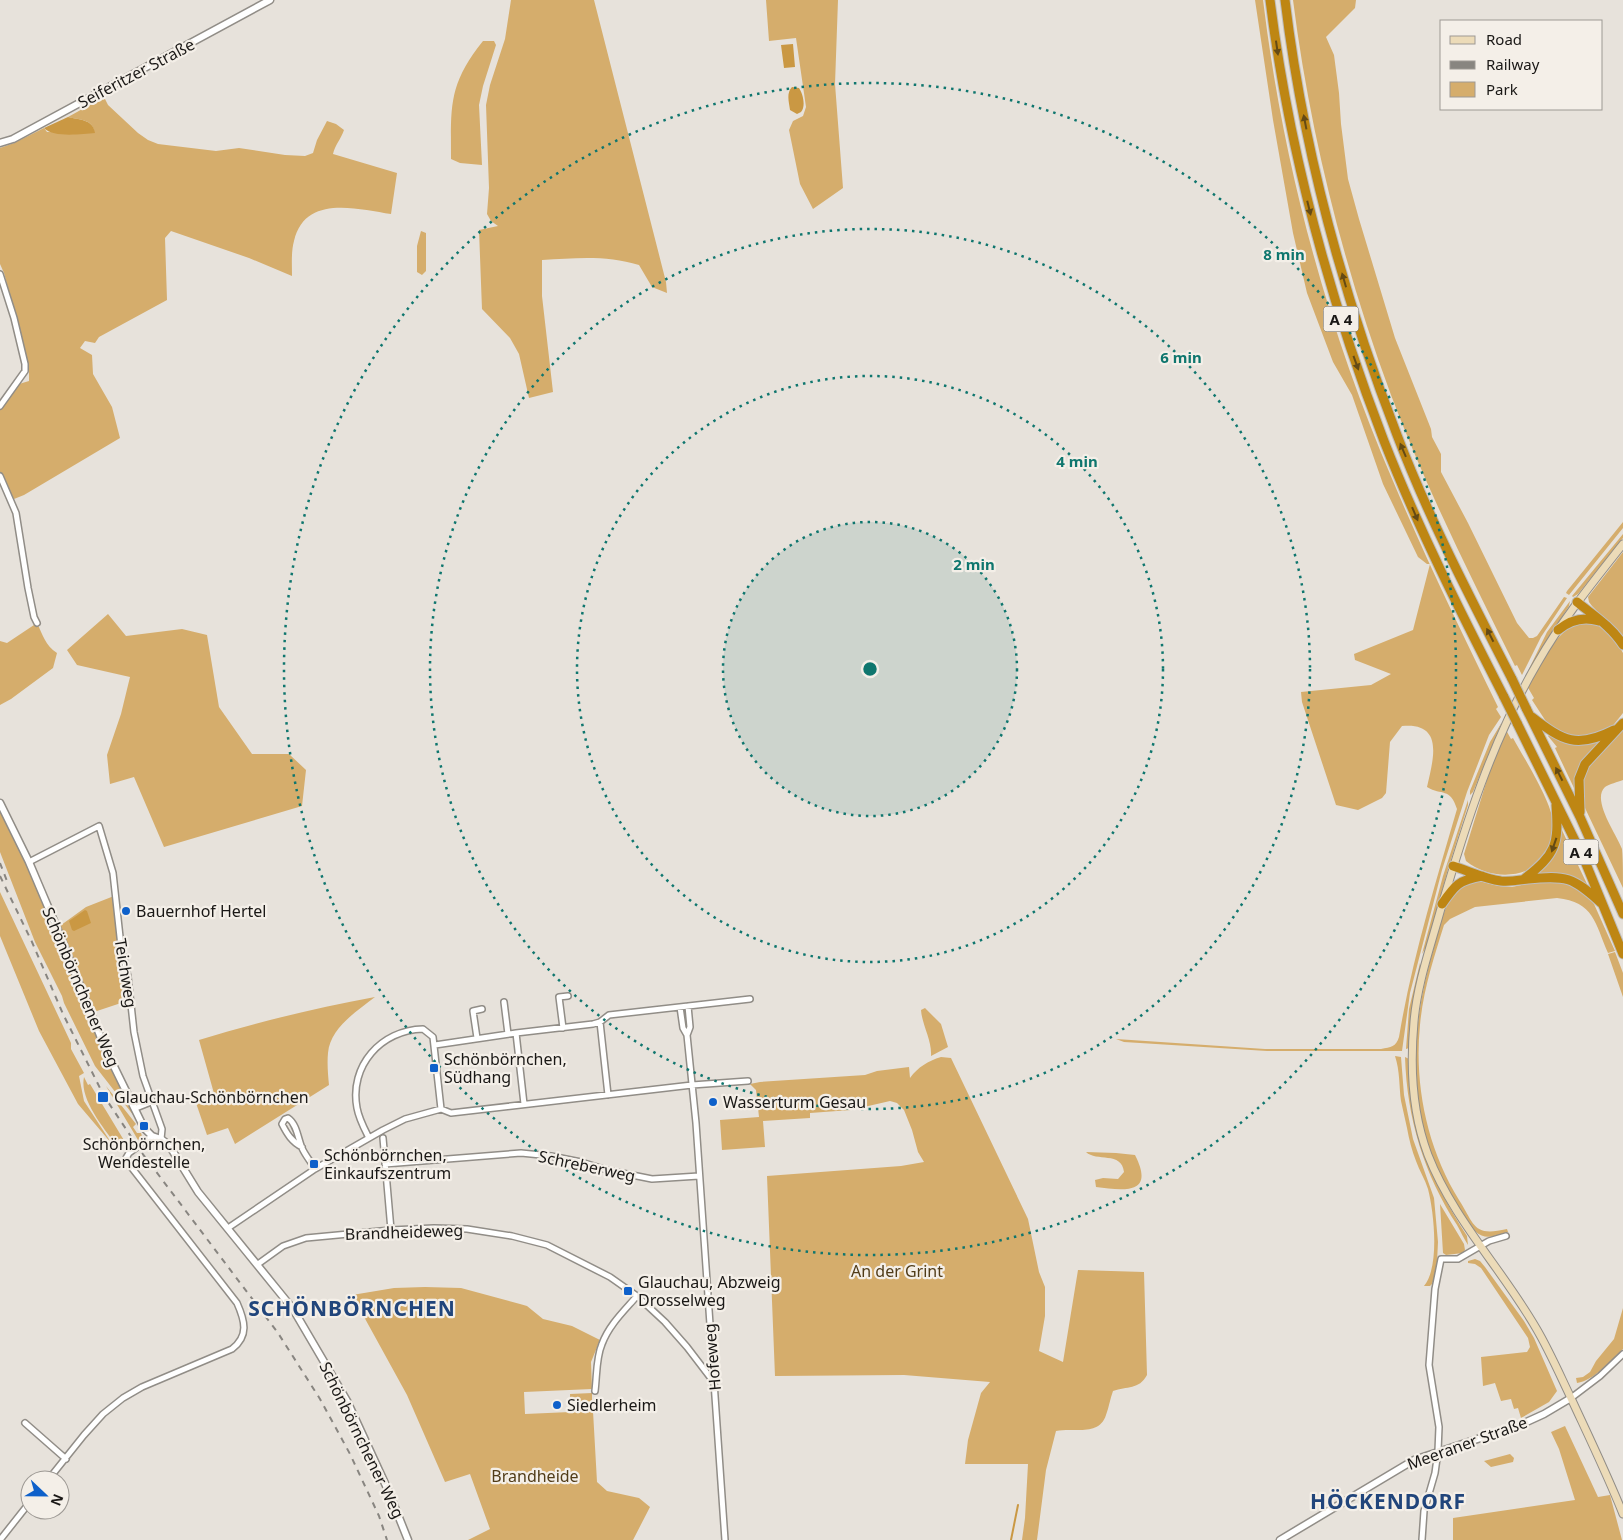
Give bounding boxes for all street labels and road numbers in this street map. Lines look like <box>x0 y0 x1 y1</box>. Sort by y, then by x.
street label: Seiferitzer Straße <box>74 33 198 113</box>
road number: A 4 <box>1324 306 1358 332</box>
road number: A 4 <box>1564 840 1598 864</box>
street label: Schönbörnchener Weg <box>37 904 125 1070</box>
street label: Teichweg <box>110 937 142 1009</box>
street label: Schreberweg <box>537 1145 637 1187</box>
street label: Brandheideweg <box>344 1219 464 1245</box>
street label: Hofeweg <box>698 1323 726 1391</box>
street label: Schönbörnchener Weg <box>314 1358 410 1522</box>
street label: Meeraner Straße <box>1404 1411 1530 1475</box>

